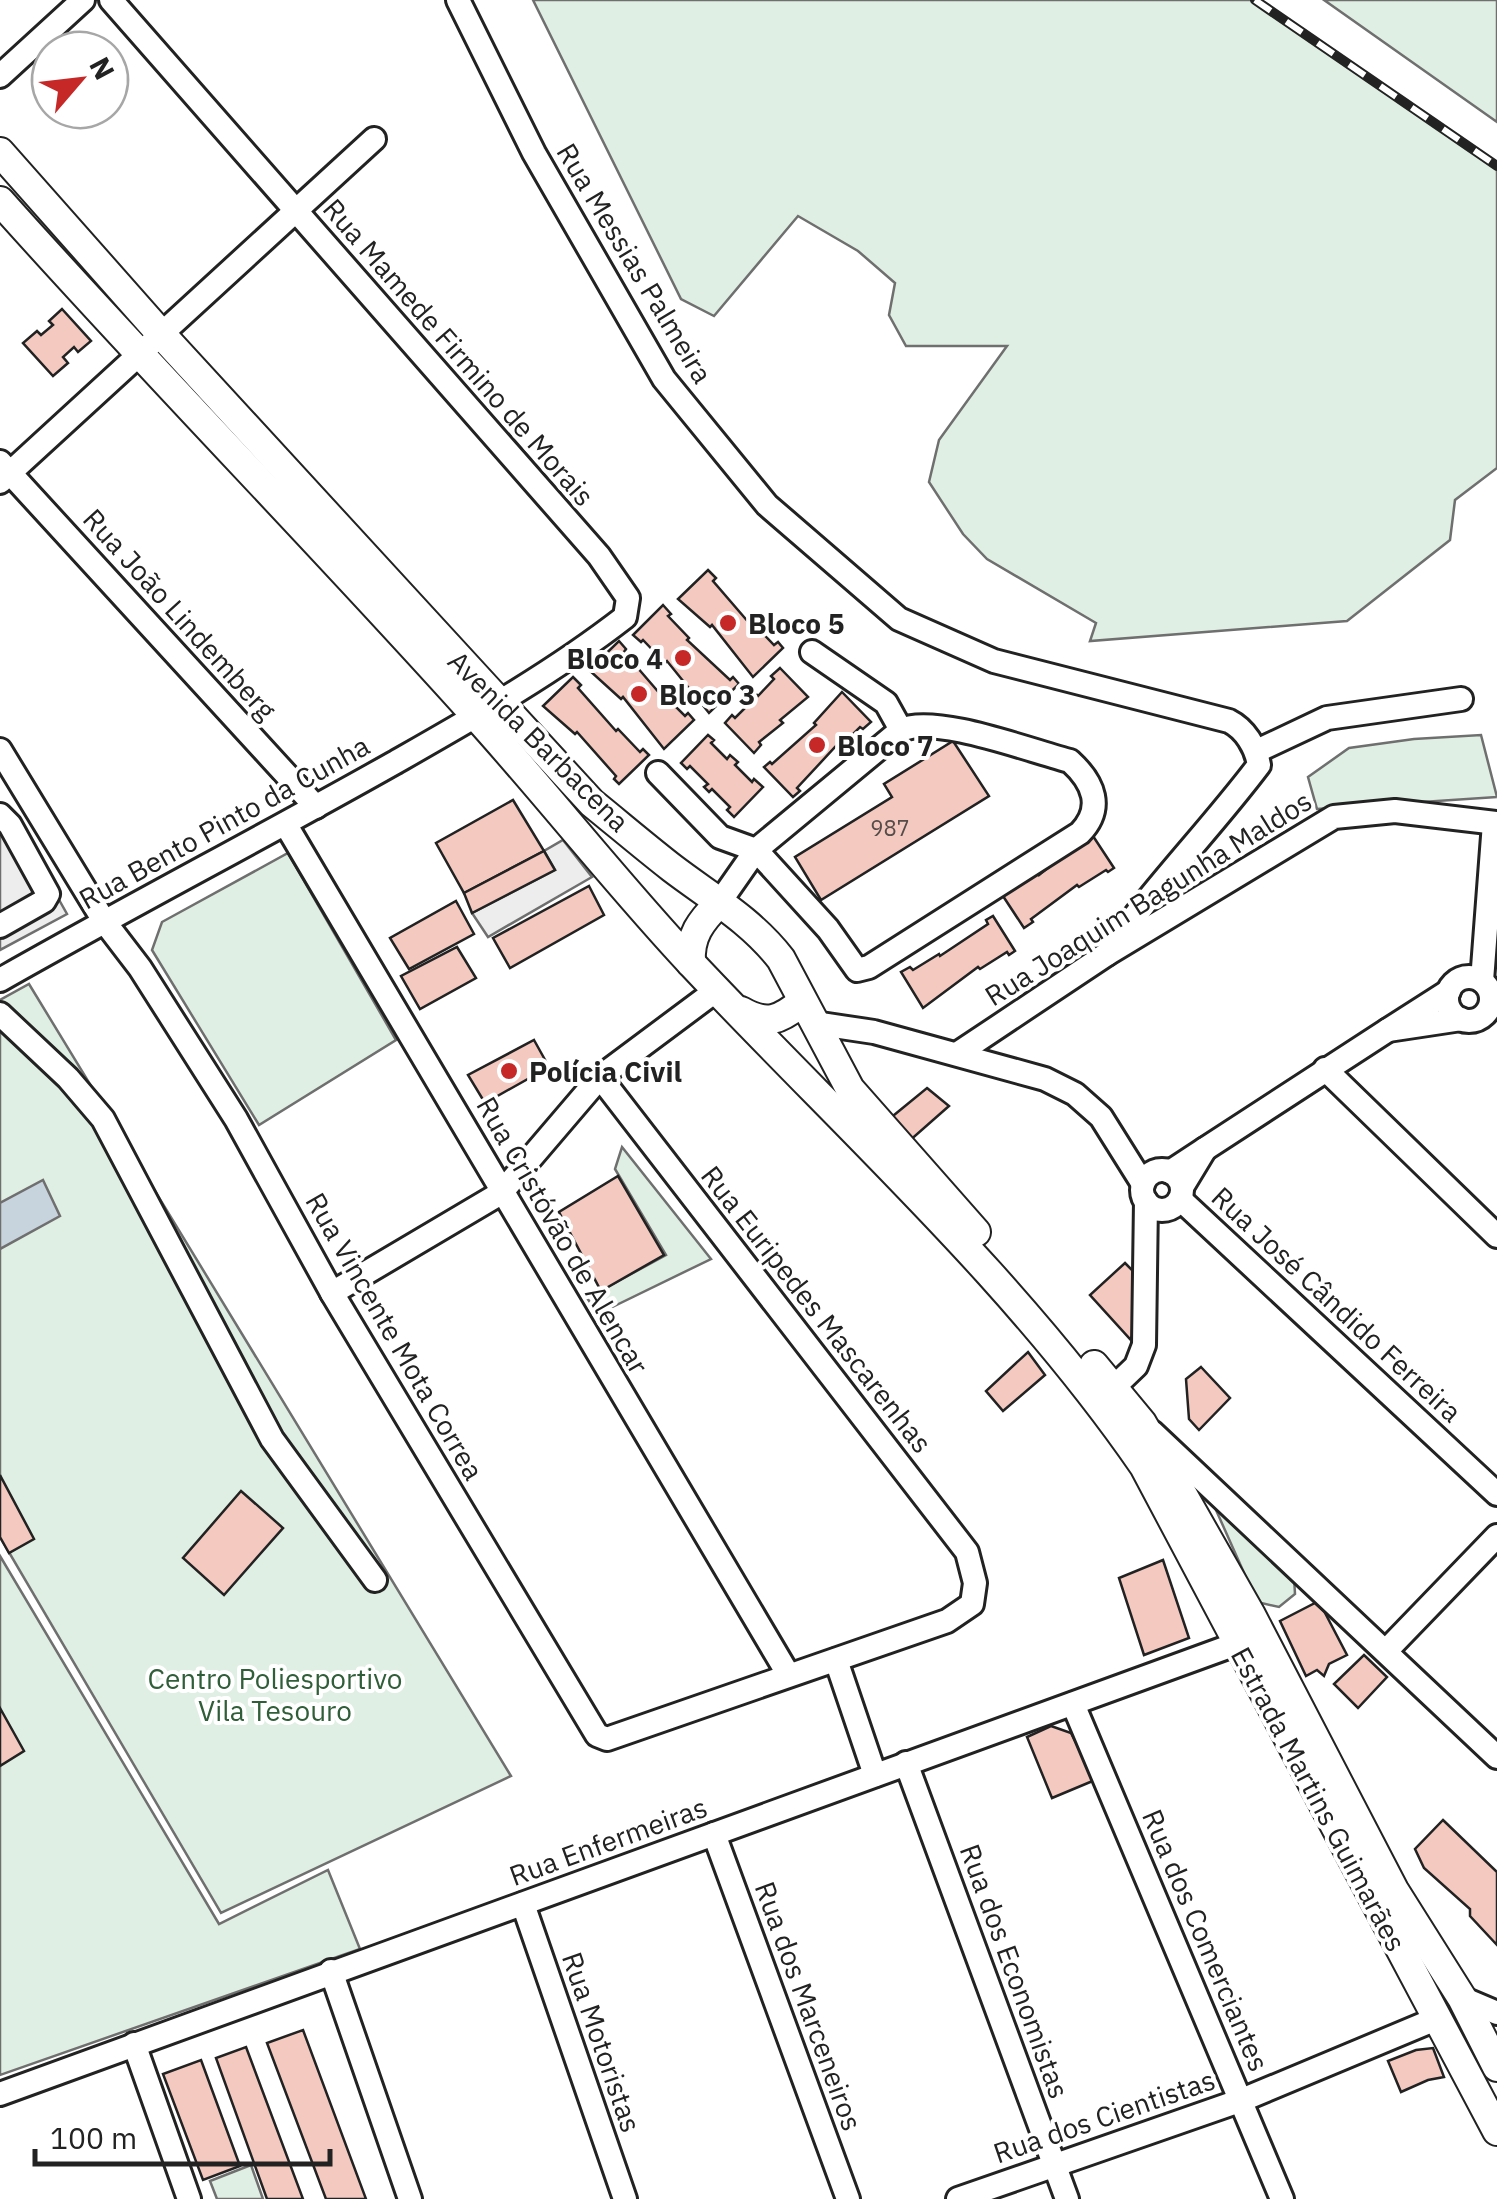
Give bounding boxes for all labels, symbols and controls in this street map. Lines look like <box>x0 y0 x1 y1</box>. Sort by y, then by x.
north arrow <box>30 30 130 130</box>
text: N <box>81 50 124 86</box>
street label: Rua Messias Palmeira <box>549 136 721 390</box>
street label: Rua Mamede Firmino de Morais <box>315 190 603 514</box>
street label: Rua João Lindemberg <box>75 501 285 727</box>
place label: Bloco 5 <box>748 605 845 642</box>
marker: Bloco 5 <box>717 612 739 634</box>
place label: Bloco 4 <box>567 640 663 677</box>
street label: Avenida Barbacena <box>440 642 638 840</box>
marker: Bloco 4 <box>672 647 694 669</box>
place label: Bloco 3 <box>659 676 756 713</box>
marker: Bloco 3 <box>628 683 650 705</box>
street label: Rua Bento Pinto da Cunha <box>72 727 376 917</box>
place label: Bloco 7 <box>837 727 934 764</box>
marker: Bloco 7 <box>806 734 828 756</box>
street label: Rua Joaquim Bagunha Maldos <box>978 782 1318 1014</box>
house number: 987 <box>870 813 910 842</box>
place label: Polícia Civil <box>529 1053 682 1090</box>
marker: Polícia Civil <box>498 1060 520 1082</box>
street label: Rua Cristóvão de Alencar <box>469 1090 657 1380</box>
street label: Rua Euripedes Mascarenhas <box>693 1158 941 1460</box>
street label: Rua José Cândido Ferreira <box>1204 1178 1470 1430</box>
street label: Rua Vincente Mota Correa <box>298 1186 493 1486</box>
street label: Estrada Martins Guimarães <box>1223 1640 1415 1958</box>
park label: Centro Poliesportivo Vila Tesouro <box>148 1660 403 1729</box>
street label: Rua Enfermeiras <box>504 1788 712 1894</box>
street label: Rua dos Comerciantes <box>1134 1803 1278 2077</box>
street label: Rua dos Economistas <box>952 1839 1078 2103</box>
street label: Rua dos Marceneiros <box>747 1876 871 2136</box>
street label: Rua Motoristas <box>554 1947 650 2137</box>
street label: Rua dos Cientistas <box>988 2061 1220 2171</box>
scale bar <box>35 2104 330 2166</box>
text: 100 m <box>50 2118 137 2157</box>

